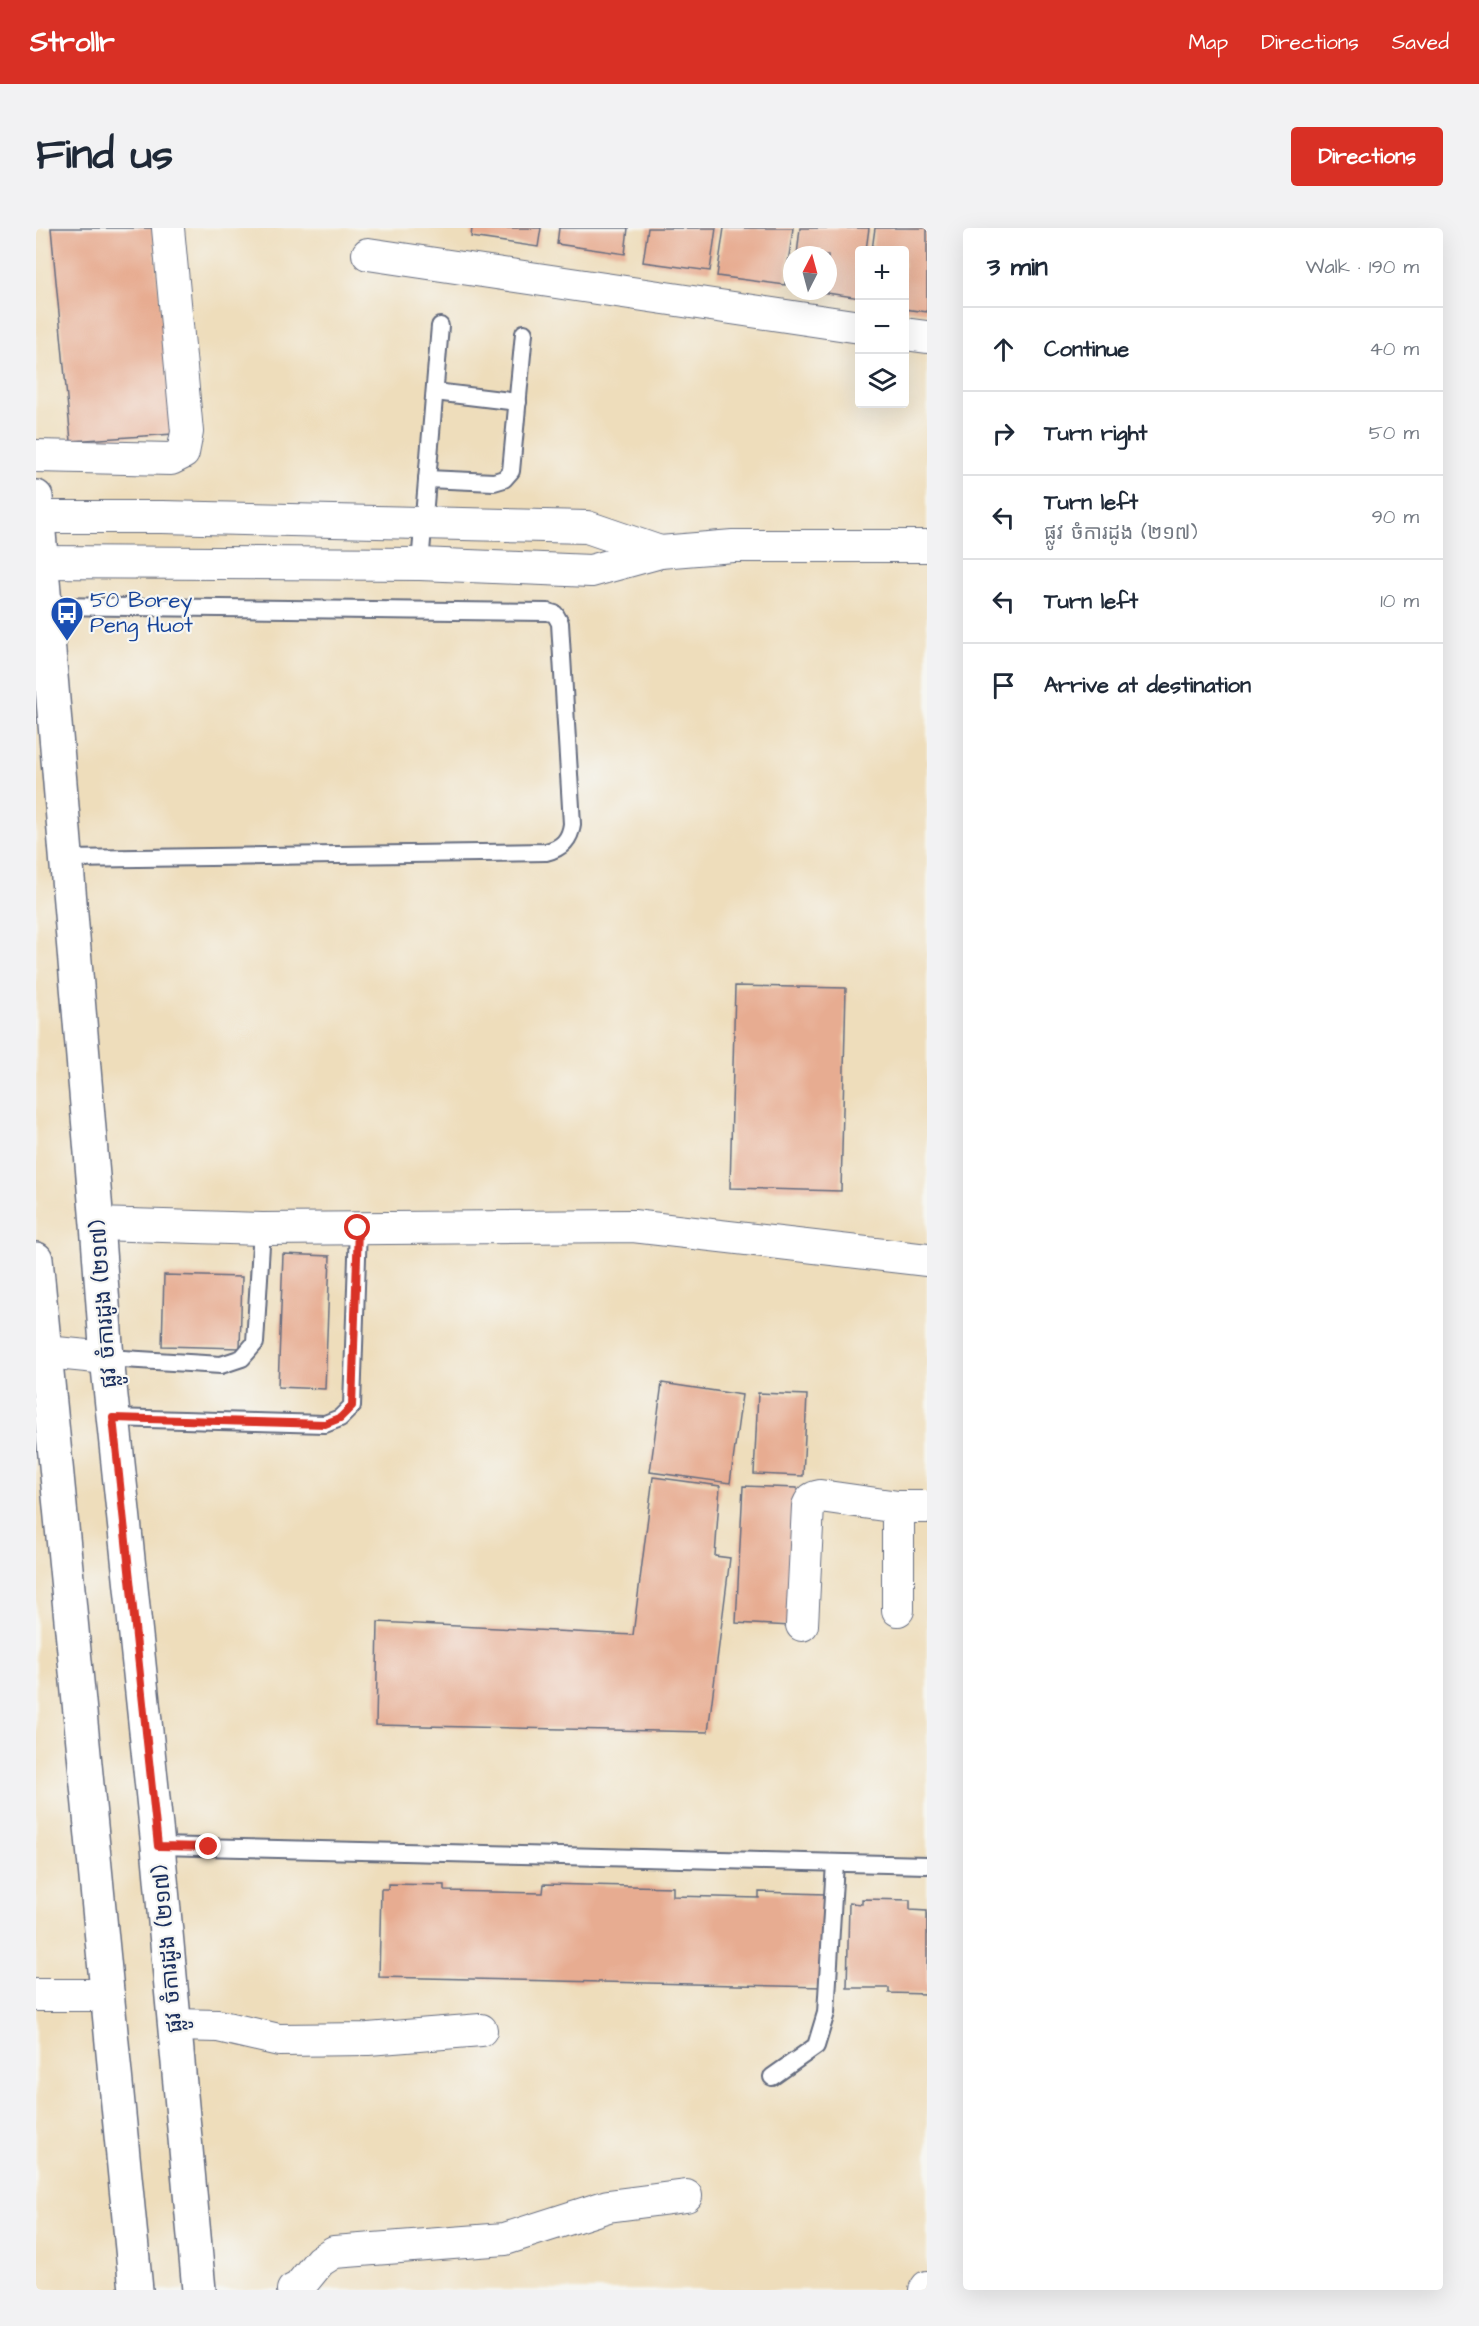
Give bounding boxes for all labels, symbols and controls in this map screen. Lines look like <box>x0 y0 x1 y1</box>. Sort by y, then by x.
text: Strollr <box>30 23 115 62</box>
text: Map <box>1188 28 1228 57</box>
text: Directions <box>1261 28 1359 57</box>
text: Saved <box>1392 28 1449 57</box>
text: Find us <box>36 127 173 185</box>
button: Directions <box>1291 127 1443 186</box>
north arrow <box>783 246 837 300</box>
map controls <box>855 246 909 408</box>
button: + <box>855 246 909 300</box>
text: 3 min <box>987 249 1048 285</box>
text: Walk · 190 m <box>1306 253 1419 281</box>
button: − <box>855 300 909 354</box>
icon: ahead <box>987 333 1020 366</box>
text: Continue <box>1044 334 1129 365</box>
text: 40 m <box>1369 335 1419 363</box>
button: layers <box>855 354 909 408</box>
icon: right <box>987 417 1020 450</box>
text: Turn right <box>1044 418 1147 449</box>
text: 50 m <box>1369 419 1419 447</box>
text: Turn left <box>1044 487 1138 518</box>
icon: left <box>987 501 1020 534</box>
text: 90 m <box>1371 503 1419 531</box>
text: ផ្លូវ ចំការដូង (២១៧) <box>1044 519 1198 547</box>
place label: 50 Borey Peng Huot <box>90 585 193 642</box>
icon: left <box>987 585 1020 618</box>
text: Turn left <box>1044 586 1138 617</box>
text: 10 m <box>1380 587 1419 615</box>
bus stop icon: 50 Borey Peng Huot <box>49 595 85 642</box>
icon: arrive <box>987 669 1020 702</box>
text: Arrive at destination <box>1044 670 1251 701</box>
route start <box>344 1214 370 1240</box>
street label: ផ្លូវ ចំការដូង (២១៧) <box>83 1218 129 1389</box>
route end <box>195 1833 221 1859</box>
street label: ផ្លូវ ចំការដូង (២១៧) <box>145 1863 194 2034</box>

